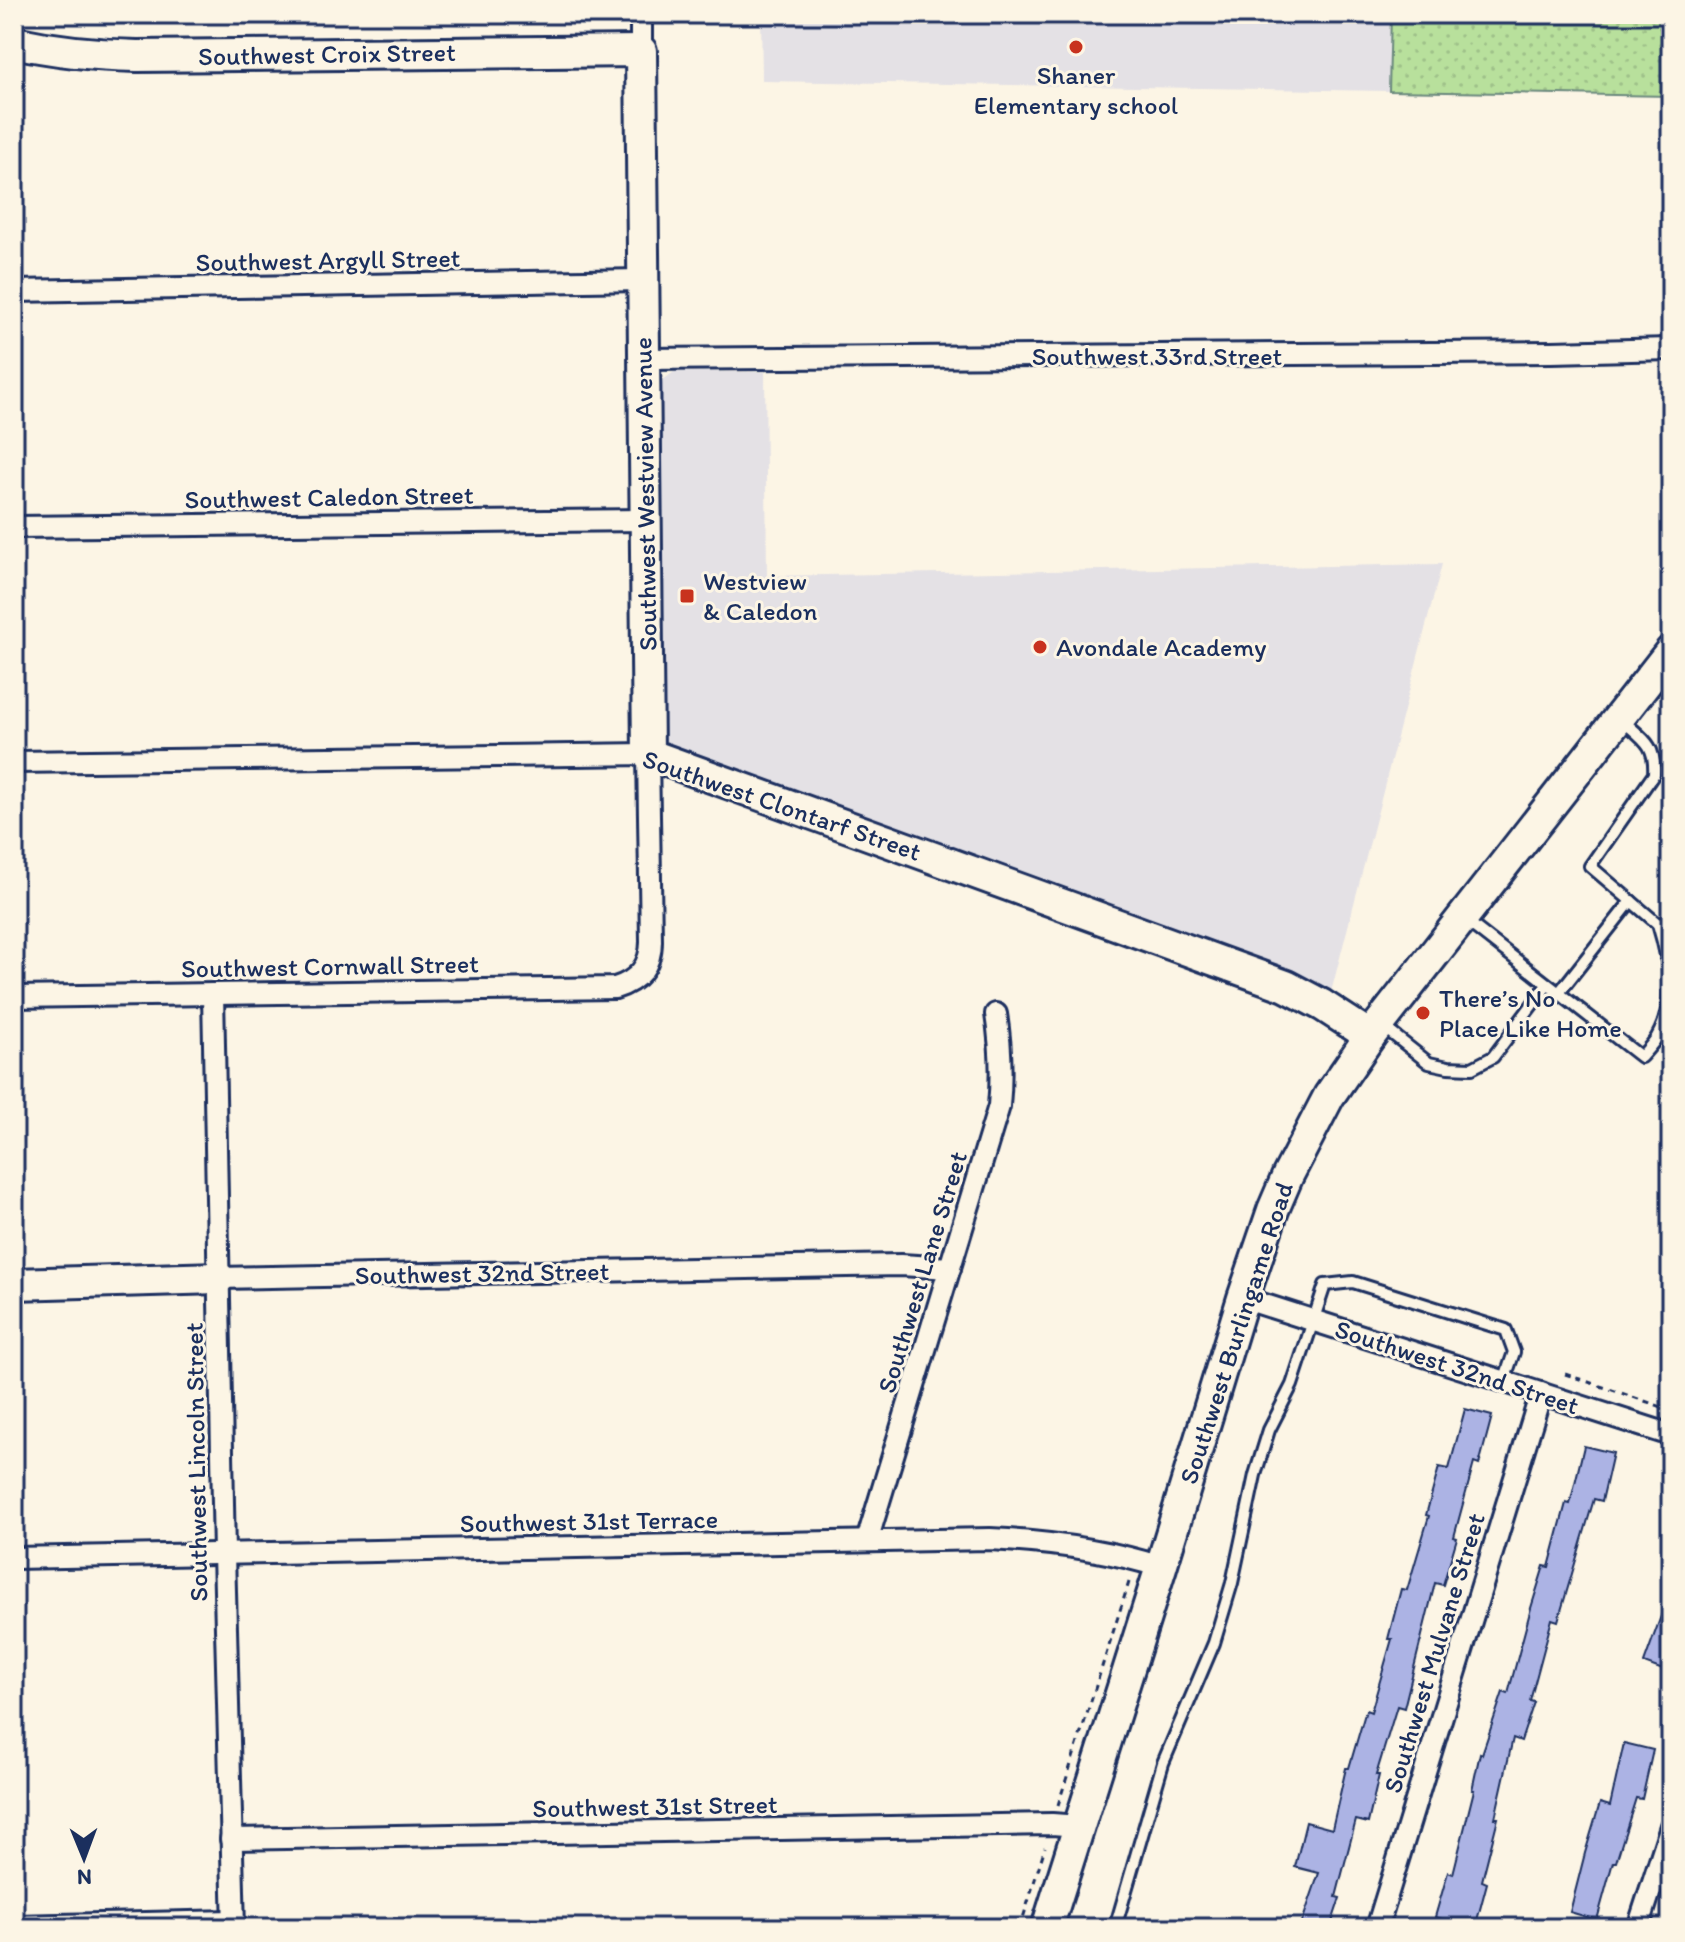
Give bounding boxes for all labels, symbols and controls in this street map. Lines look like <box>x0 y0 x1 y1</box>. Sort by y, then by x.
street label: Southwest Croix Street <box>198 36 456 72</box>
marker: Shaner Elementary school <box>1067 38 1085 56</box>
place label: Shaner Elementary school <box>974 59 1178 121</box>
street label: Southwest Argyll Street <box>195 242 461 278</box>
street label: Southwest Westview Avenue <box>626 337 664 651</box>
street label: Southwest 33rd Street <box>1032 340 1283 372</box>
street label: Southwest Caledon Street <box>184 478 474 516</box>
place label: Westview & Caledon <box>703 565 818 627</box>
marker: Westview & Caledon <box>678 587 696 605</box>
place label: Avondale Academy <box>1056 631 1267 663</box>
marker: Avondale Academy <box>1031 638 1049 656</box>
street label: Southwest Clontarf Street <box>639 742 926 868</box>
street label: Southwest Cornwall Street <box>181 947 479 985</box>
place label: There’s No Place Like Home <box>1439 982 1622 1044</box>
marker: There’s No Place Like Home <box>1414 1004 1432 1022</box>
street label: Southwest Lane Street <box>870 1147 974 1397</box>
street label: Southwest Burlingame Road <box>1172 1178 1300 1488</box>
street label: Southwest 32nd Street <box>354 1255 610 1291</box>
street label: Southwest 32nd Street <box>1331 1312 1583 1422</box>
street label: Southwest Lincoln Street <box>178 1322 214 1602</box>
street label: Southwest 31st Terrace <box>460 1503 718 1539</box>
street label: Southwest Mulvane Street <box>1376 1509 1492 1797</box>
street label: Southwest 31st Street <box>532 1788 778 1824</box>
north arrow <box>44 1818 124 1898</box>
text: N <box>77 1864 92 1891</box>

